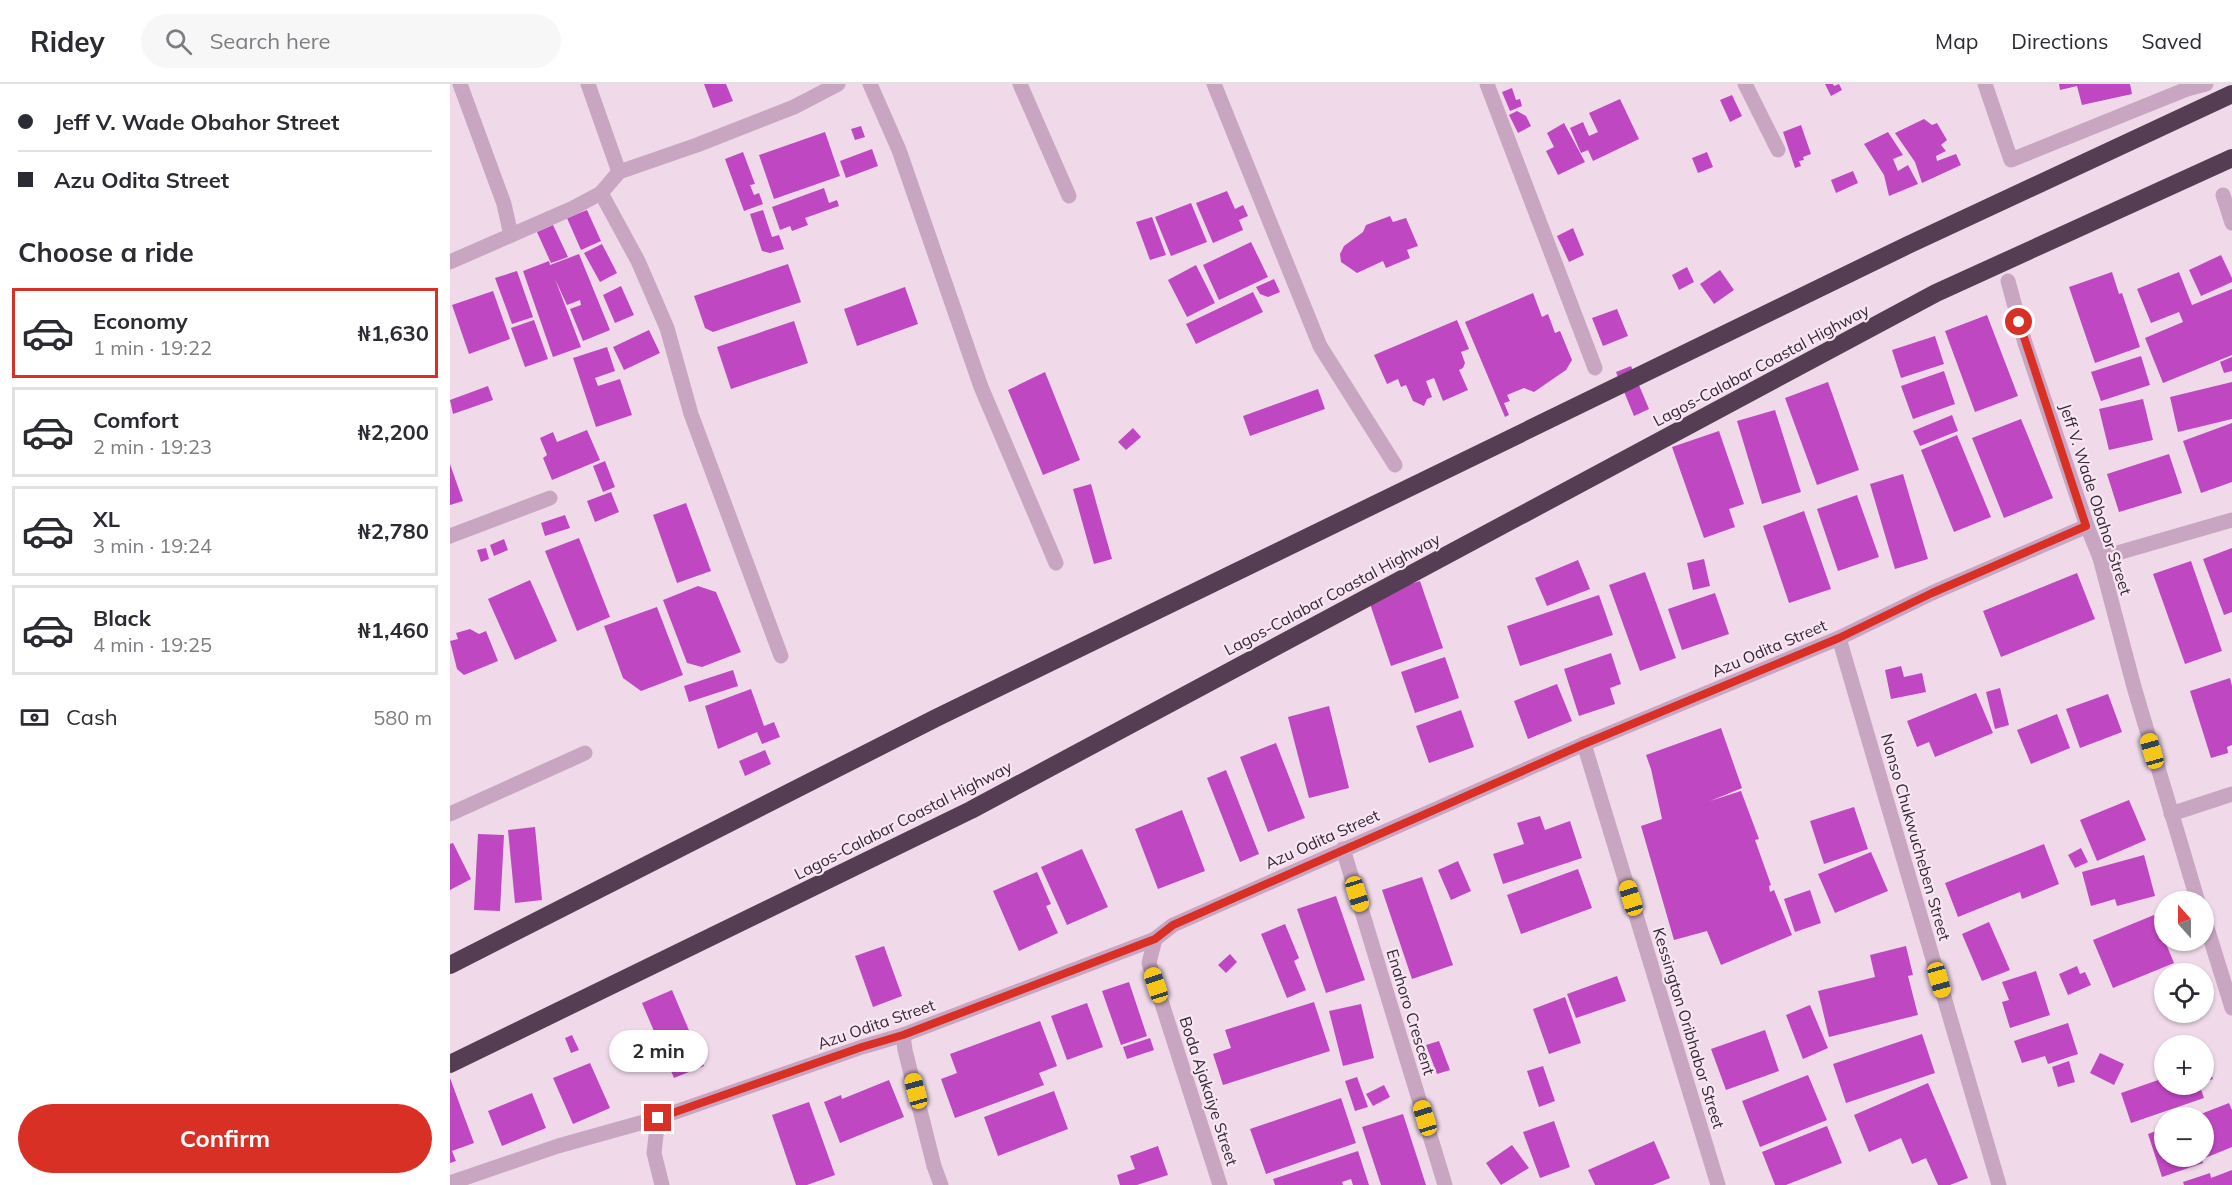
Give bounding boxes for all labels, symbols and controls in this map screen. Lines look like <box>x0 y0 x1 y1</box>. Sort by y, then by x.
search box <box>141 14 561 68</box>
text: Ridey <box>30 24 105 59</box>
icon: search <box>162 25 195 58</box>
text: Search here <box>210 27 331 55</box>
text: Map <box>1935 28 1978 54</box>
text: Directions <box>2011 28 2108 54</box>
text: Saved <box>2141 28 2202 54</box>
text: Jeff V. Wade Obahor Street <box>54 108 339 136</box>
text: Azu Odita Street <box>54 166 229 194</box>
text: Choose a ride <box>18 235 194 269</box>
street label: Lagos-Calabar Coastal Highway <box>1650 299 1873 431</box>
icon: car <box>21 306 75 360</box>
text: Economy <box>93 307 188 335</box>
route start <box>2005 308 2032 335</box>
text: ₦1,630 <box>358 319 429 347</box>
text: 1 min · 19:22 <box>93 335 212 360</box>
street label: Jeff V. Wade Obahor Street <box>2056 401 2137 598</box>
icon: car <box>21 405 75 459</box>
text: Comfort <box>93 406 179 434</box>
text: ₦2,200 <box>358 418 429 446</box>
text: 2 min · 19:23 <box>93 434 212 459</box>
icon: car <box>21 504 75 558</box>
text: XL <box>93 505 120 533</box>
text: ₦2,780 <box>358 517 429 545</box>
street label: Lagos-Calabar Coastal Highway <box>1221 528 1444 660</box>
text: 3 min · 19:24 <box>93 533 212 558</box>
icon: car <box>21 603 75 657</box>
text: Black <box>93 604 151 632</box>
street label: Azu Odita Street <box>1709 615 1830 681</box>
text: ₦1,460 <box>358 616 429 644</box>
text: 4 min · 19:25 <box>93 632 212 657</box>
icon: cash <box>18 701 51 734</box>
text: Cash <box>66 703 118 731</box>
text: 580 m <box>373 705 432 730</box>
street label: Nonso Chukwucheben Street <box>1877 731 1955 943</box>
car <box>2138 731 2166 771</box>
street label: Lagos-Calabar Coastal Highway <box>791 756 1016 884</box>
street label: Azu Odita Street <box>1262 805 1383 873</box>
car <box>1343 874 1371 914</box>
car <box>1617 878 1645 918</box>
north arrow <box>2154 891 2214 951</box>
map controls <box>2154 891 2214 1167</box>
street label: Kessington Oribhabor Street <box>1649 925 1729 1131</box>
street label: Enahoro Crescent <box>1382 947 1440 1078</box>
car <box>1925 960 1953 1000</box>
button: locate <box>2154 963 2214 1023</box>
car <box>1142 965 1170 1005</box>
street label: Azu Odita Street <box>815 994 938 1053</box>
street label: Boda Ajakaiye Street <box>1175 1014 1243 1168</box>
callout: 2 min <box>608 1031 708 1073</box>
button: + <box>2154 1035 2214 1095</box>
text: 2 min <box>632 1038 685 1063</box>
car <box>903 1071 929 1111</box>
car <box>1411 1098 1439 1138</box>
button: Confirm <box>18 1104 432 1173</box>
route end <box>644 1104 671 1131</box>
button: − <box>2154 1107 2214 1167</box>

